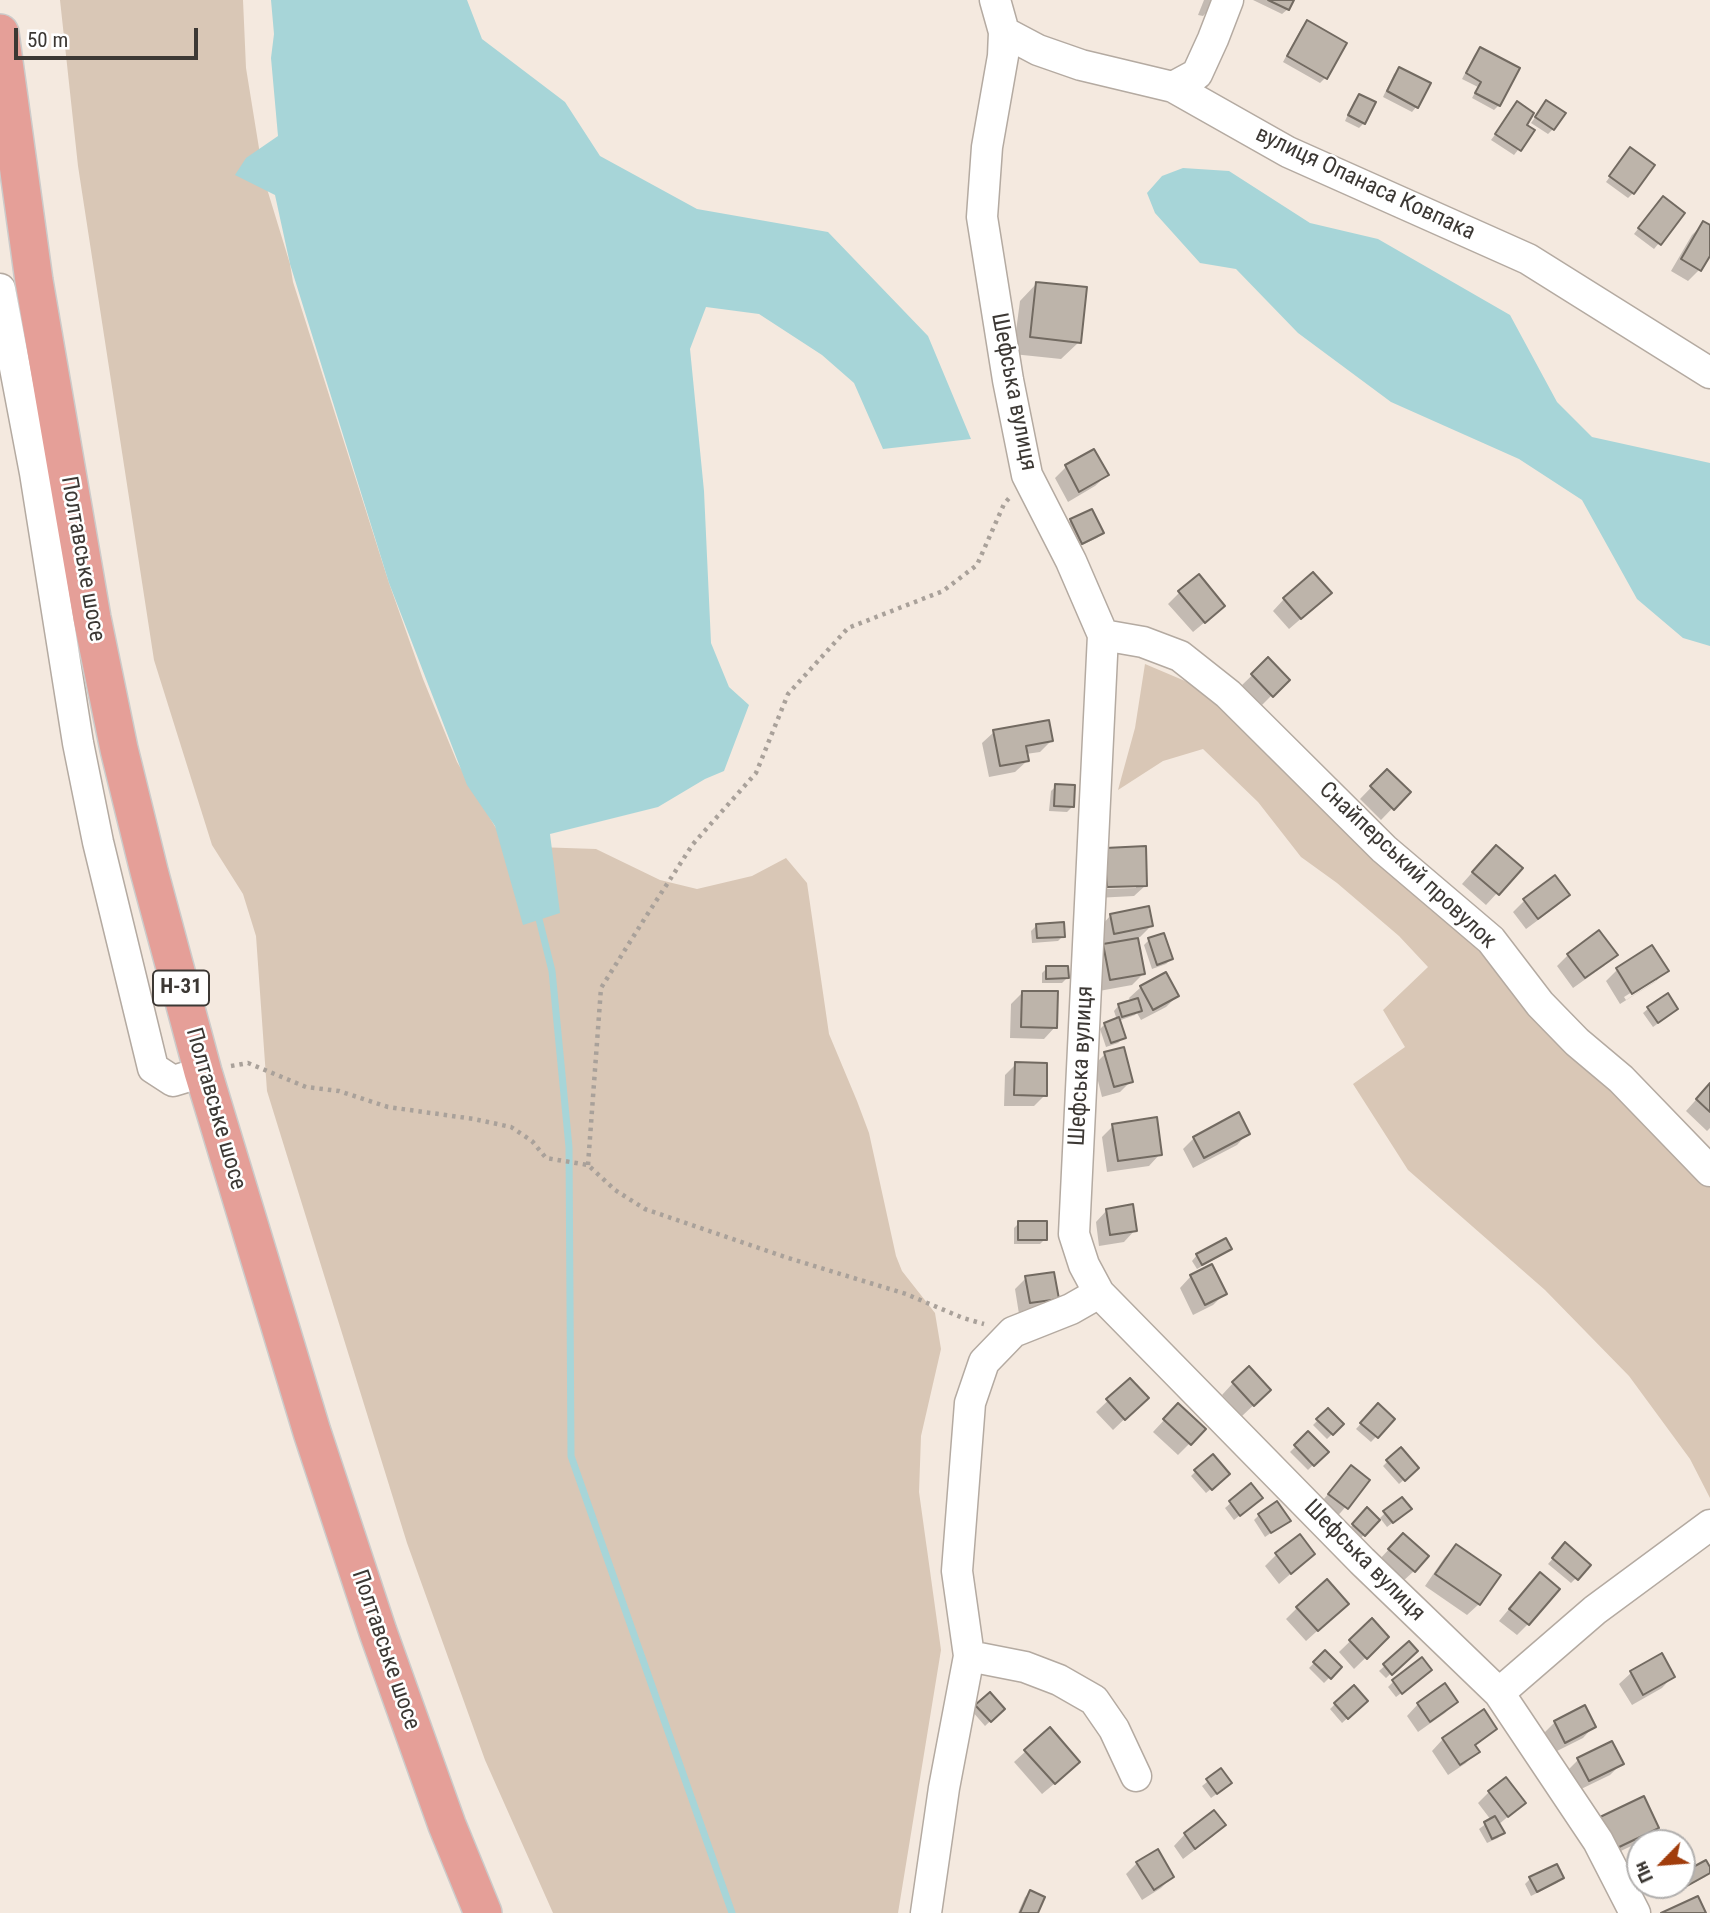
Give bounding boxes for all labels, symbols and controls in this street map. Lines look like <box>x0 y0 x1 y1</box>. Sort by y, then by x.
scale bar <box>18 14 201 58</box>
text: 50 m <box>27 28 68 52</box>
street label: вулиця Опанаса Ковпака <box>1251 121 1479 247</box>
street label: Шефська вулиця <box>984 311 1042 473</box>
street label: Полтавське шосе <box>54 474 110 644</box>
street label: Снайперський провулок <box>1313 777 1501 955</box>
road number: Н-31 <box>153 970 209 1006</box>
street label: Шефська вулиця <box>1064 985 1100 1147</box>
street label: Полтавське шосе <box>179 1025 251 1193</box>
street label: Шефська вулиця <box>1298 1495 1430 1627</box>
street label: Полтавське шосе <box>345 1566 425 1734</box>
north arrow <box>1626 1829 1696 1899</box>
text: Пн <box>1628 1858 1658 1887</box>

